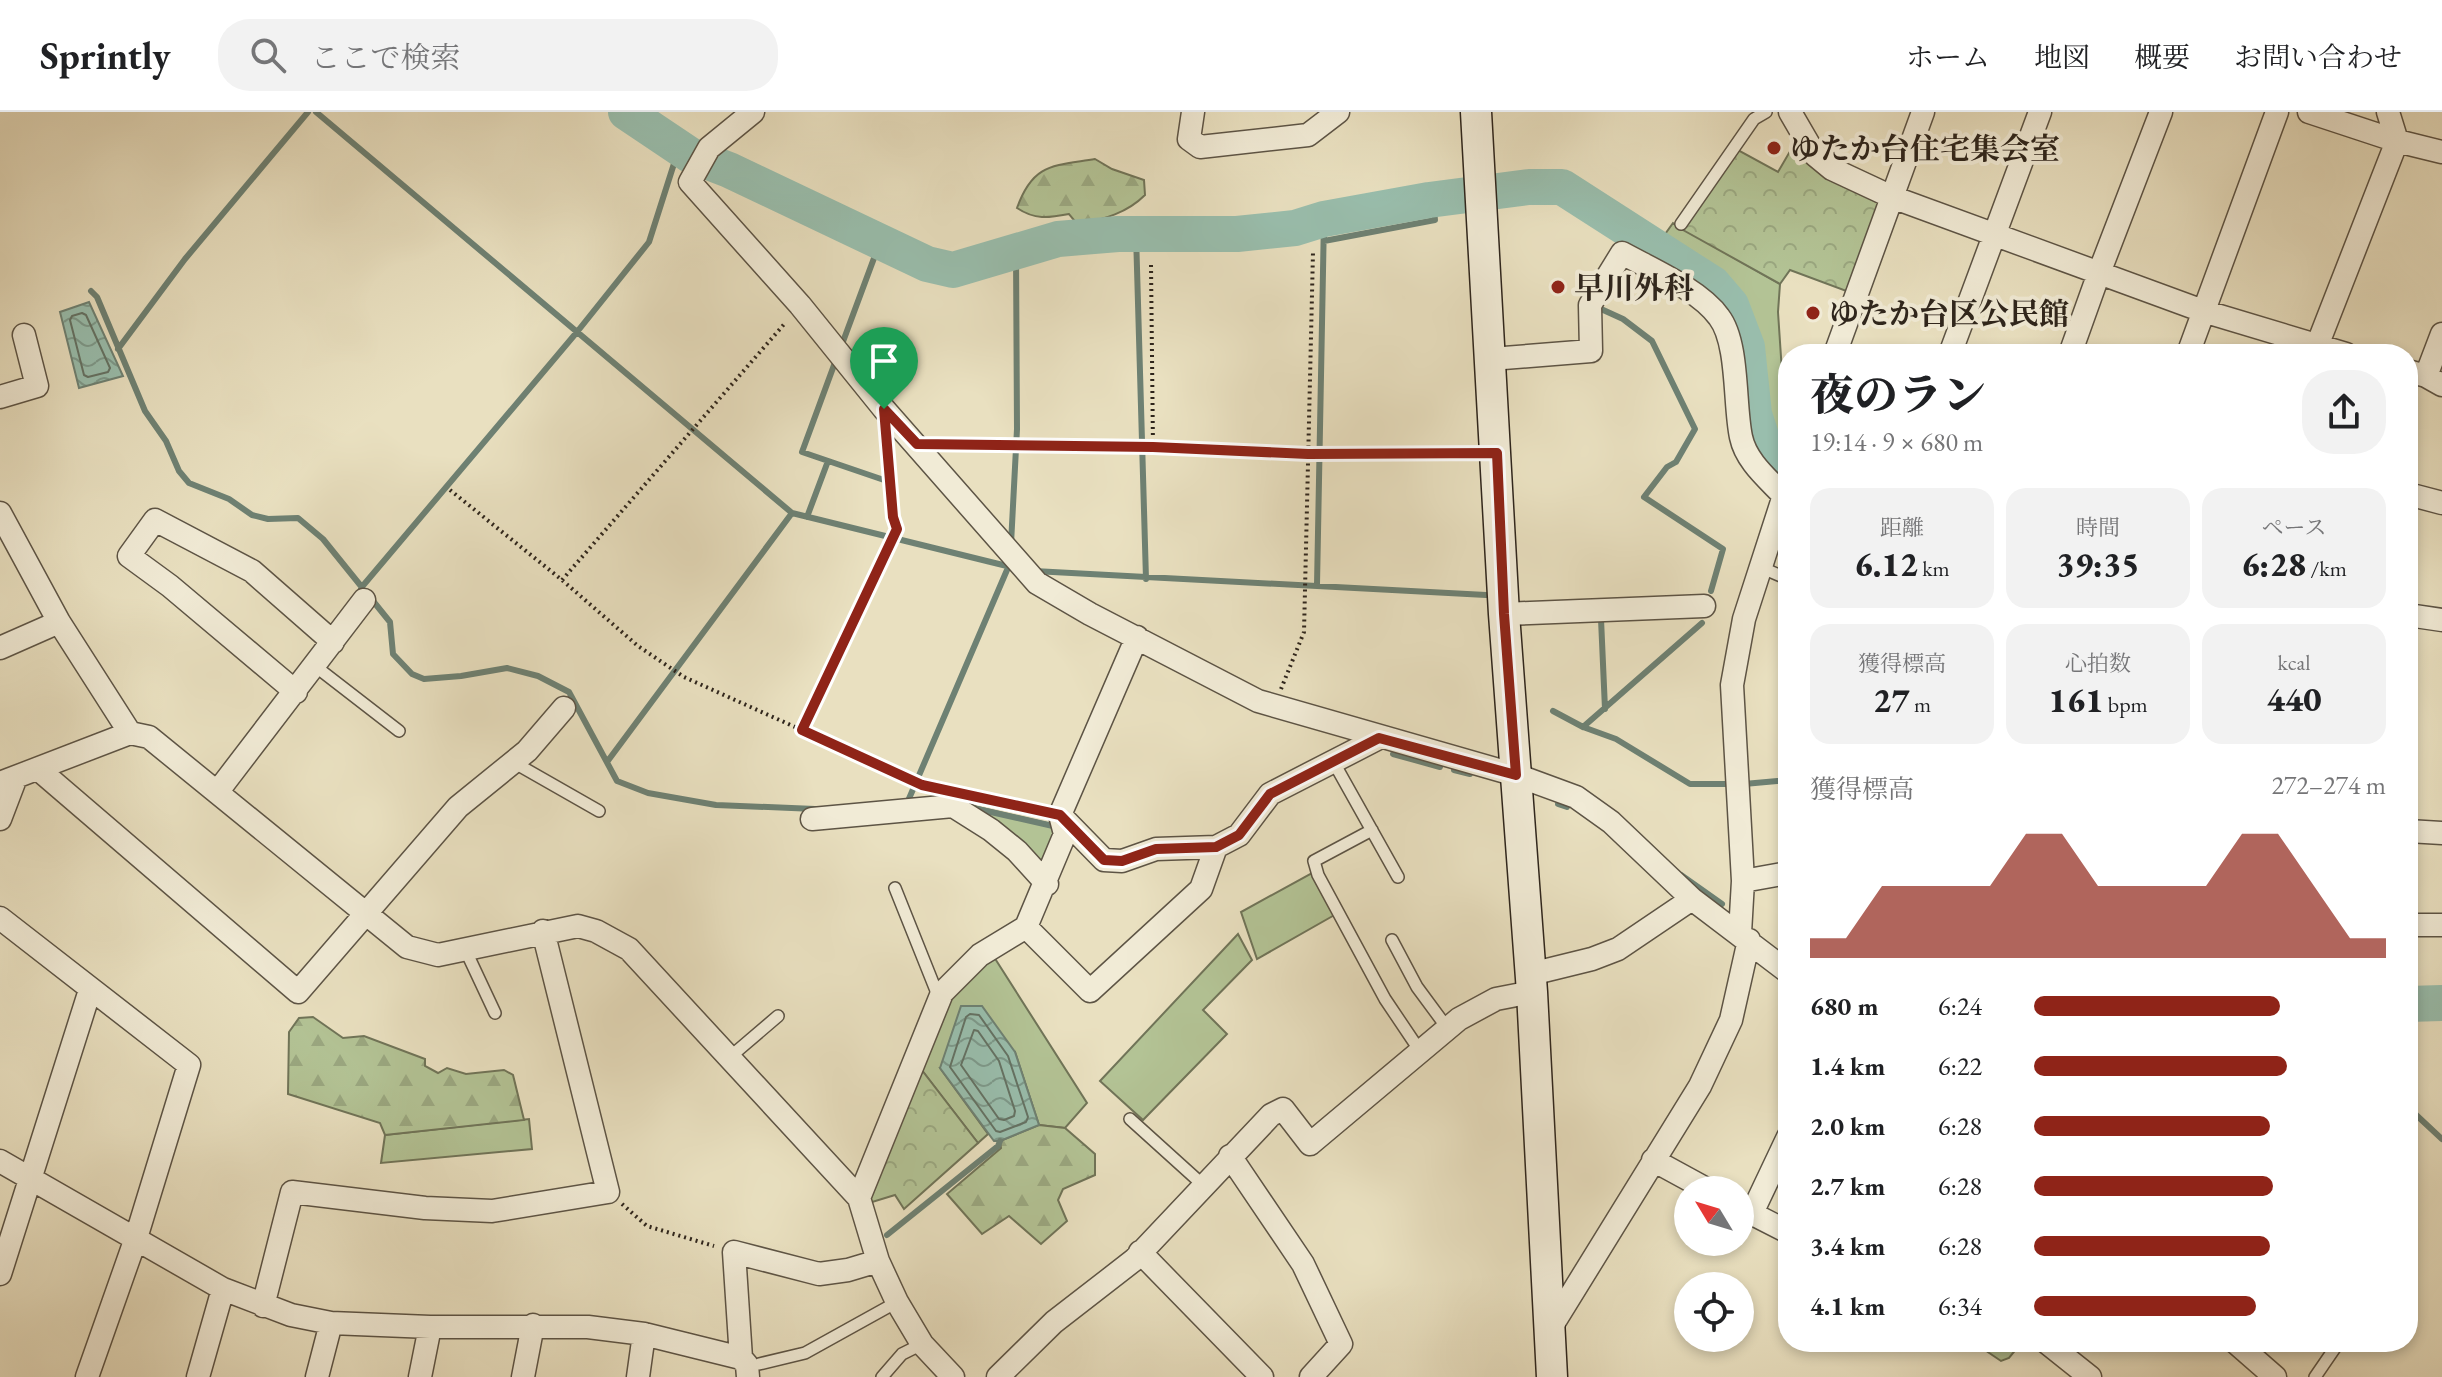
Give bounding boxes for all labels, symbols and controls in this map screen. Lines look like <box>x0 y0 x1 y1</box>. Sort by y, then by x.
search box <box>218 19 778 91</box>
text: Sprintly <box>40 31 170 80</box>
icon: search <box>246 33 290 77</box>
text: ここで検索 <box>310 38 460 77</box>
text: ホーム <box>1906 39 1990 75</box>
text: 地図 <box>2034 39 2090 75</box>
text: 概要 <box>2134 39 2190 75</box>
text: お問い合わせ <box>2234 39 2402 75</box>
place label: ゆたか台住宅集会室 <box>1790 129 2060 168</box>
marker: ゆたか台住宅集会室 <box>1765 139 1783 157</box>
place label: 早川外科 <box>1574 268 1694 307</box>
marker: 早川外科 <box>1549 278 1567 296</box>
place label: ゆたか台区公民館 <box>1829 294 2069 333</box>
marker: ゆたか台区公民館 <box>1804 304 1822 322</box>
pin <box>850 327 918 409</box>
icon: arrive <box>862 339 906 383</box>
text: 夜のラン <box>1810 366 1986 423</box>
button: share <box>2302 370 2386 454</box>
text: 19:14 · 9 × 680 m <box>1810 425 1983 459</box>
text: 距離 <box>1880 513 1924 542</box>
text: 時間 <box>2076 513 2120 542</box>
text: ペース <box>2262 513 2326 542</box>
text: 6.12 <box>1854 542 1918 586</box>
text: 39:35 <box>2056 542 2140 586</box>
text: 6:28 <box>2241 542 2306 586</box>
text: km <box>1918 554 1950 583</box>
text: /km <box>2306 554 2347 583</box>
text: kcal <box>2277 648 2311 677</box>
text: 獲得標高 <box>1858 649 1946 678</box>
text: 心拍数 <box>2065 649 2131 678</box>
text: 440 <box>2266 677 2322 721</box>
text: 27 <box>1873 678 1910 722</box>
text: 161 <box>2048 678 2103 722</box>
text: m <box>1910 690 1931 719</box>
text: bpm <box>2103 690 2148 719</box>
text: 272–274 m <box>2271 768 2386 802</box>
text: 獲得標高 <box>1810 772 1914 806</box>
text: 680 m <box>1810 989 1878 1023</box>
text: 6:24 <box>1938 989 1982 1023</box>
text: 1.4 km <box>1810 1049 1885 1083</box>
text: 6:22 <box>1938 1049 1982 1083</box>
text: 2.0 km <box>1810 1109 1885 1143</box>
text: 6:28 <box>1938 1109 1982 1143</box>
text: 2.7 km <box>1810 1169 1885 1203</box>
text: 6:28 <box>1938 1169 1982 1203</box>
north arrow <box>1674 1176 1754 1256</box>
map controls <box>1674 1176 1754 1352</box>
text: 3.4 km <box>1810 1229 1885 1263</box>
text: 6:28 <box>1938 1229 1982 1263</box>
button: locate <box>1674 1272 1754 1352</box>
text: 4.1 km <box>1810 1289 1885 1323</box>
text: 6:34 <box>1938 1289 1982 1323</box>

